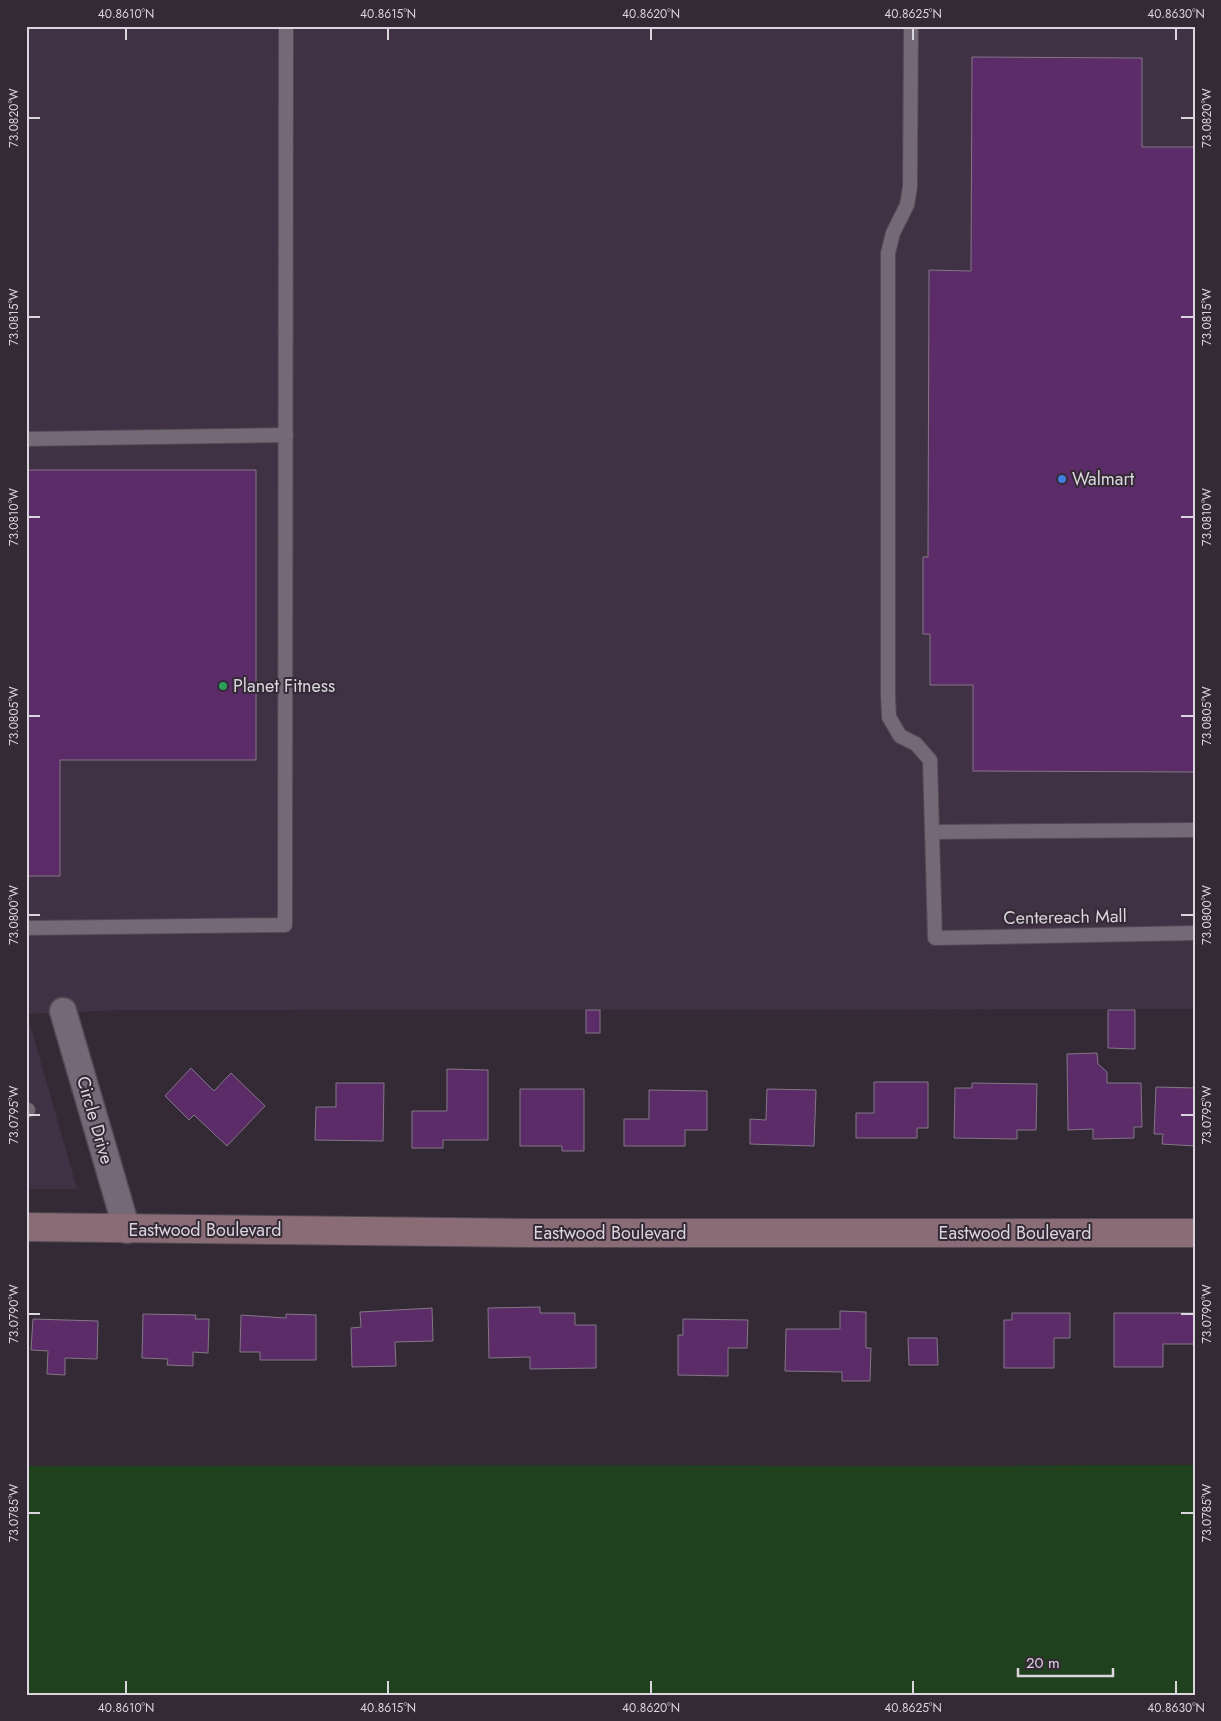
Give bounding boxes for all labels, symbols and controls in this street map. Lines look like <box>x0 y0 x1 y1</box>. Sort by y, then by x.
text: 40.8610°N <box>98 5 154 23</box>
text: 40.8615°N <box>360 5 416 23</box>
text: 40.8620°N <box>622 5 680 23</box>
text: 40.8625°N <box>884 5 942 23</box>
text: 40.8630°N <box>1147 5 1205 23</box>
text: 73.0820°W <box>5 88 23 148</box>
text: 73.0820°W <box>1198 88 1216 148</box>
text: 73.0815°W <box>5 288 23 346</box>
text: 73.0815°W <box>1198 288 1216 346</box>
place label: Walmart <box>1072 466 1135 492</box>
marker: Walmart <box>1056 473 1068 485</box>
text: 73.0810°W <box>5 488 23 546</box>
text: 73.0810°W <box>1198 488 1216 546</box>
place label: Planet Fitness <box>233 673 335 699</box>
marker: Planet Fitness <box>217 680 229 692</box>
text: 73.0805°W <box>5 686 23 746</box>
text: 73.0805°W <box>1198 686 1216 746</box>
text: 73.0800°W <box>5 885 23 945</box>
text: 73.0800°W <box>1198 885 1216 945</box>
street label: Centereach Mall <box>1003 903 1127 931</box>
street label: Circle Drive <box>70 1073 120 1167</box>
text: 73.0795°W <box>5 1086 23 1144</box>
text: 73.0795°W <box>1198 1086 1216 1144</box>
street label: Eastwood Boulevard <box>129 1217 281 1243</box>
street label: Eastwood Boulevard <box>534 1220 686 1246</box>
street label: Eastwood Boulevard <box>939 1220 1091 1246</box>
text: 73.0790°W <box>5 1284 23 1344</box>
text: 73.0790°W <box>1198 1284 1216 1344</box>
text: 73.0785°W <box>5 1484 23 1542</box>
text: 73.0785°W <box>1198 1484 1216 1542</box>
scale bar <box>1018 1646 1114 1678</box>
text: 20 m <box>1026 1652 1060 1674</box>
text: 40.8610°N <box>98 1699 154 1717</box>
text: 40.8615°N <box>360 1699 416 1717</box>
text: 40.8620°N <box>622 1699 680 1717</box>
text: 40.8625°N <box>884 1699 942 1717</box>
text: 40.8630°N <box>1147 1699 1205 1717</box>

